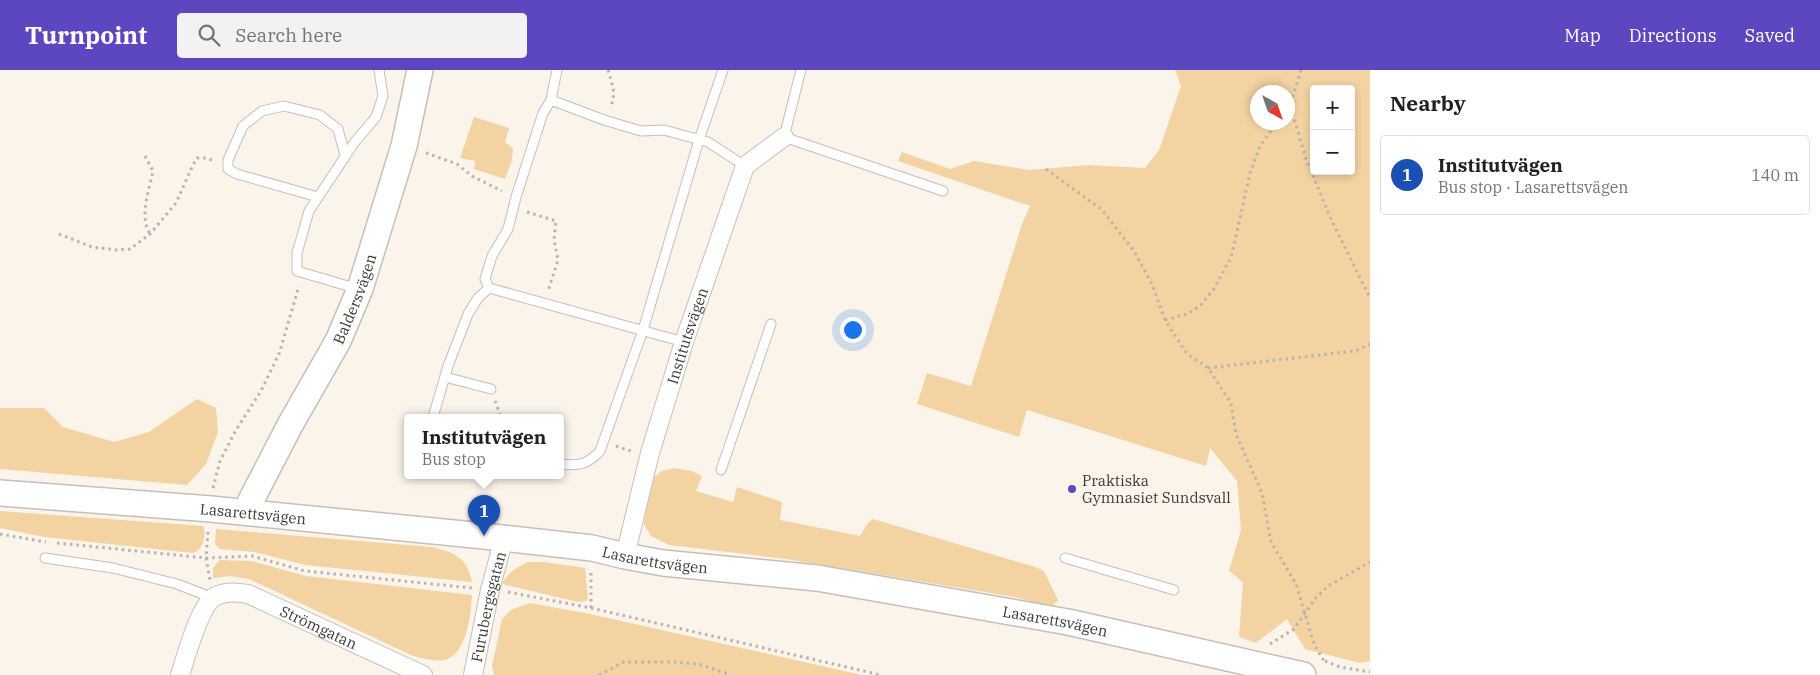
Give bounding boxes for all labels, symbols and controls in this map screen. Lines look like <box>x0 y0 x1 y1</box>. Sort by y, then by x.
search box <box>177 13 527 58</box>
text: Turnpoint <box>25 19 147 51</box>
icon: search <box>195 21 223 49</box>
text: Search here <box>235 23 342 47</box>
text: Map <box>1564 24 1601 47</box>
text: Directions <box>1629 24 1717 47</box>
text: Saved <box>1745 24 1795 47</box>
north arrow <box>1250 85 1295 130</box>
map controls <box>1310 85 1355 175</box>
button: + <box>1310 85 1355 130</box>
text: Nearby <box>1390 89 1466 117</box>
button: − <box>1310 130 1355 175</box>
text: Institutvägen <box>1438 153 1563 177</box>
text: 1 <box>1402 165 1412 185</box>
text: 140 m <box>1751 165 1799 185</box>
text: Bus stop · Lasarettsvägen <box>1438 177 1628 197</box>
street label: Baldersvägen <box>328 251 380 347</box>
street label: Institutsvägen <box>662 284 712 386</box>
your location <box>840 317 866 343</box>
popup <box>404 414 564 479</box>
text: Institutvägen <box>422 425 546 449</box>
text: Bus stop <box>422 449 486 469</box>
place label: Praktiska Gymnasiet Sundsvall <box>1082 471 1231 507</box>
marker: Praktiska Gymnasiet Sundsvall <box>1066 483 1078 495</box>
pin: 1 <box>468 495 500 536</box>
street label: Lasarettsvägen <box>199 499 308 528</box>
street label: Lasarettsvägen <box>601 541 709 577</box>
street label: Furubergsgatan <box>466 549 510 664</box>
street label: Strömgatan <box>277 601 361 653</box>
street label: Lasarettsvägen <box>1001 601 1110 640</box>

